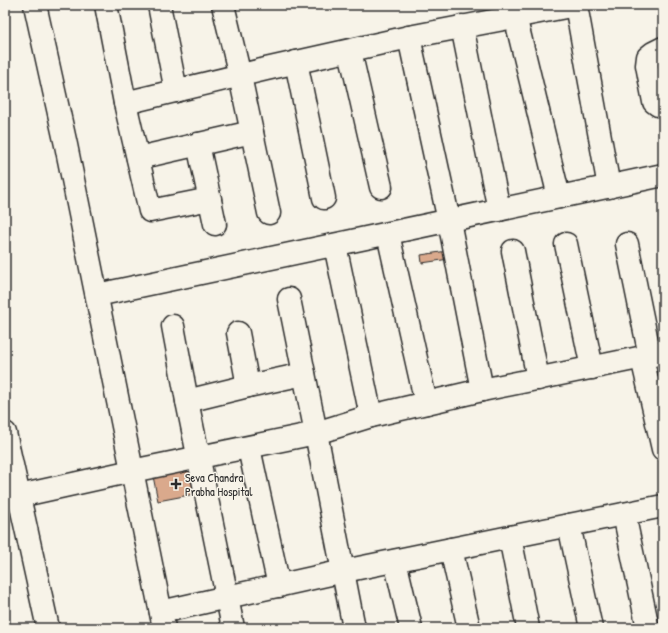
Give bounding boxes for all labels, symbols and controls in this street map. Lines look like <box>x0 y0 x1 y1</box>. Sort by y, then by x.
place label: Seva Chandra Prabha Hospital <box>185 469 253 500</box>
marker: Seva Chandra Prabha Hospital <box>170 478 182 490</box>

